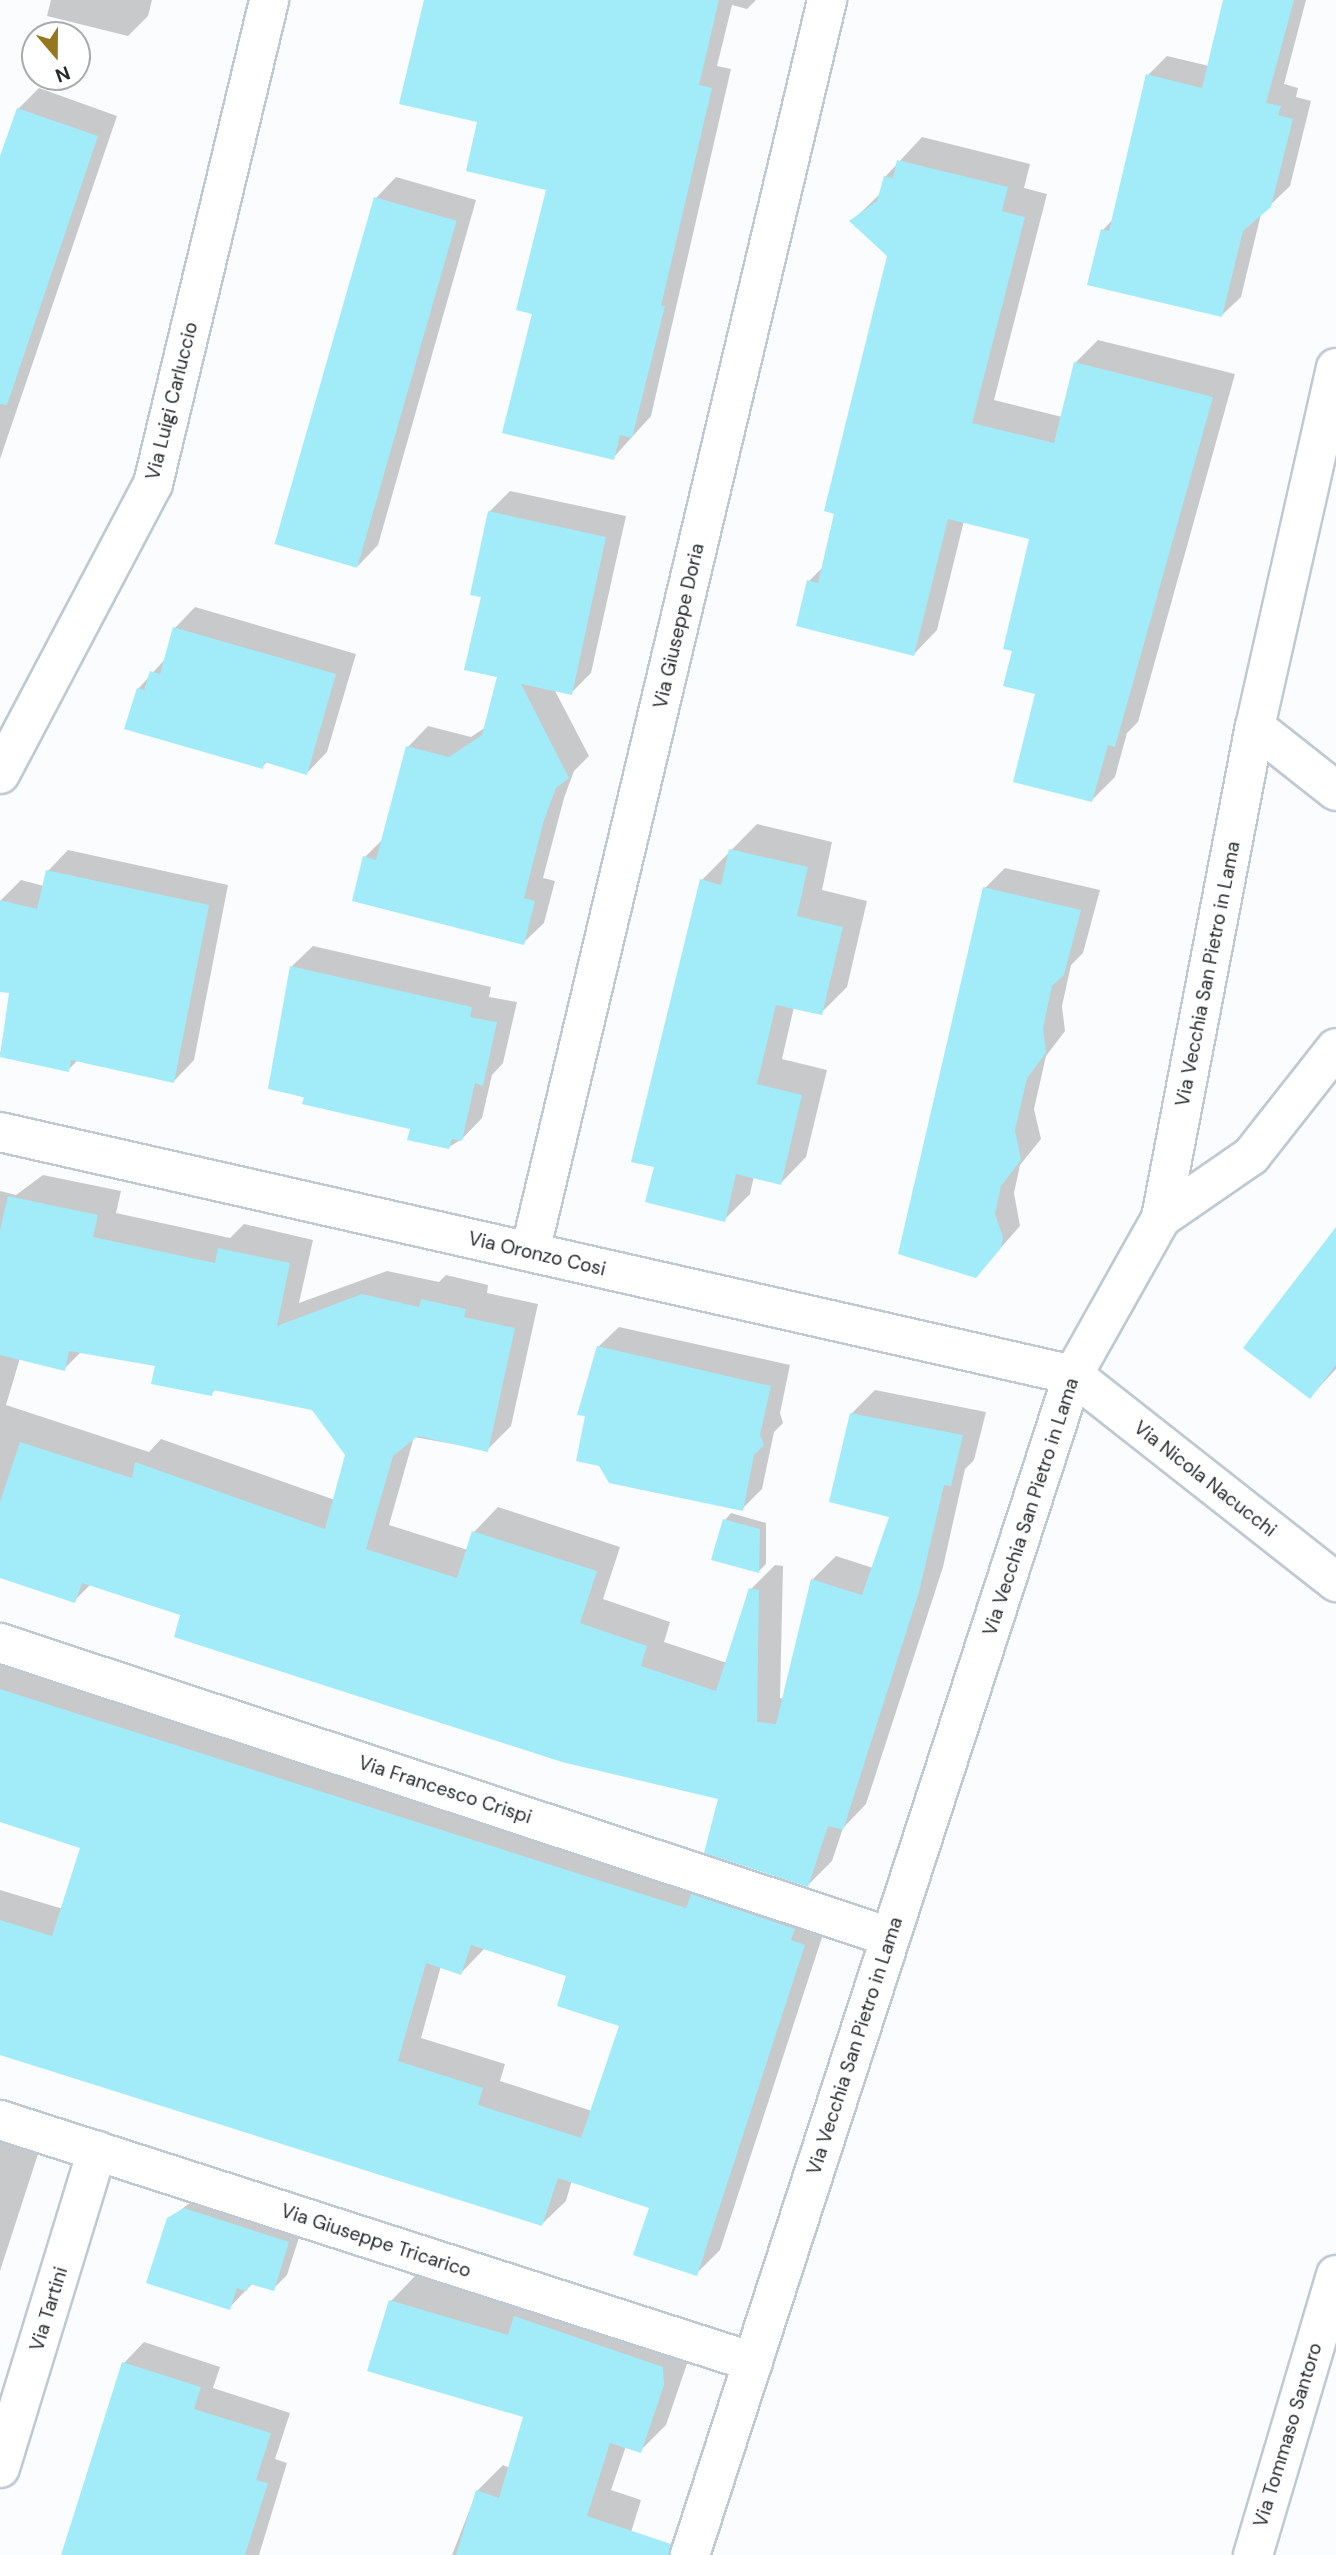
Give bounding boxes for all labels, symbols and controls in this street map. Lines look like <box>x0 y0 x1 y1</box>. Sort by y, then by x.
north arrow <box>21 21 91 91</box>
text: N <box>52 60 73 88</box>
street label: Via Luigi Carluccio <box>141 320 203 482</box>
street label: Via Giuseppe Doria <box>649 541 709 711</box>
street label: Via Vecchia San Pietro in Lama <box>1171 840 1245 1108</box>
street label: Via Oronzo Cosi <box>466 1227 608 1281</box>
street label: Via Vecchia San Pietro in Lama <box>979 1375 1083 1639</box>
street label: Via Nicola Nacucchi <box>1129 1416 1281 1542</box>
street label: Via Francesco Crispi <box>356 1751 534 1829</box>
street label: Via Vecchia San Pietro in Lama <box>803 1914 907 2178</box>
street label: Via Giuseppe Tricarico <box>278 2199 474 2283</box>
street label: Via Tartini <box>25 2264 73 2354</box>
street label: Via Tommaso Santoro <box>1249 2340 1327 2530</box>

